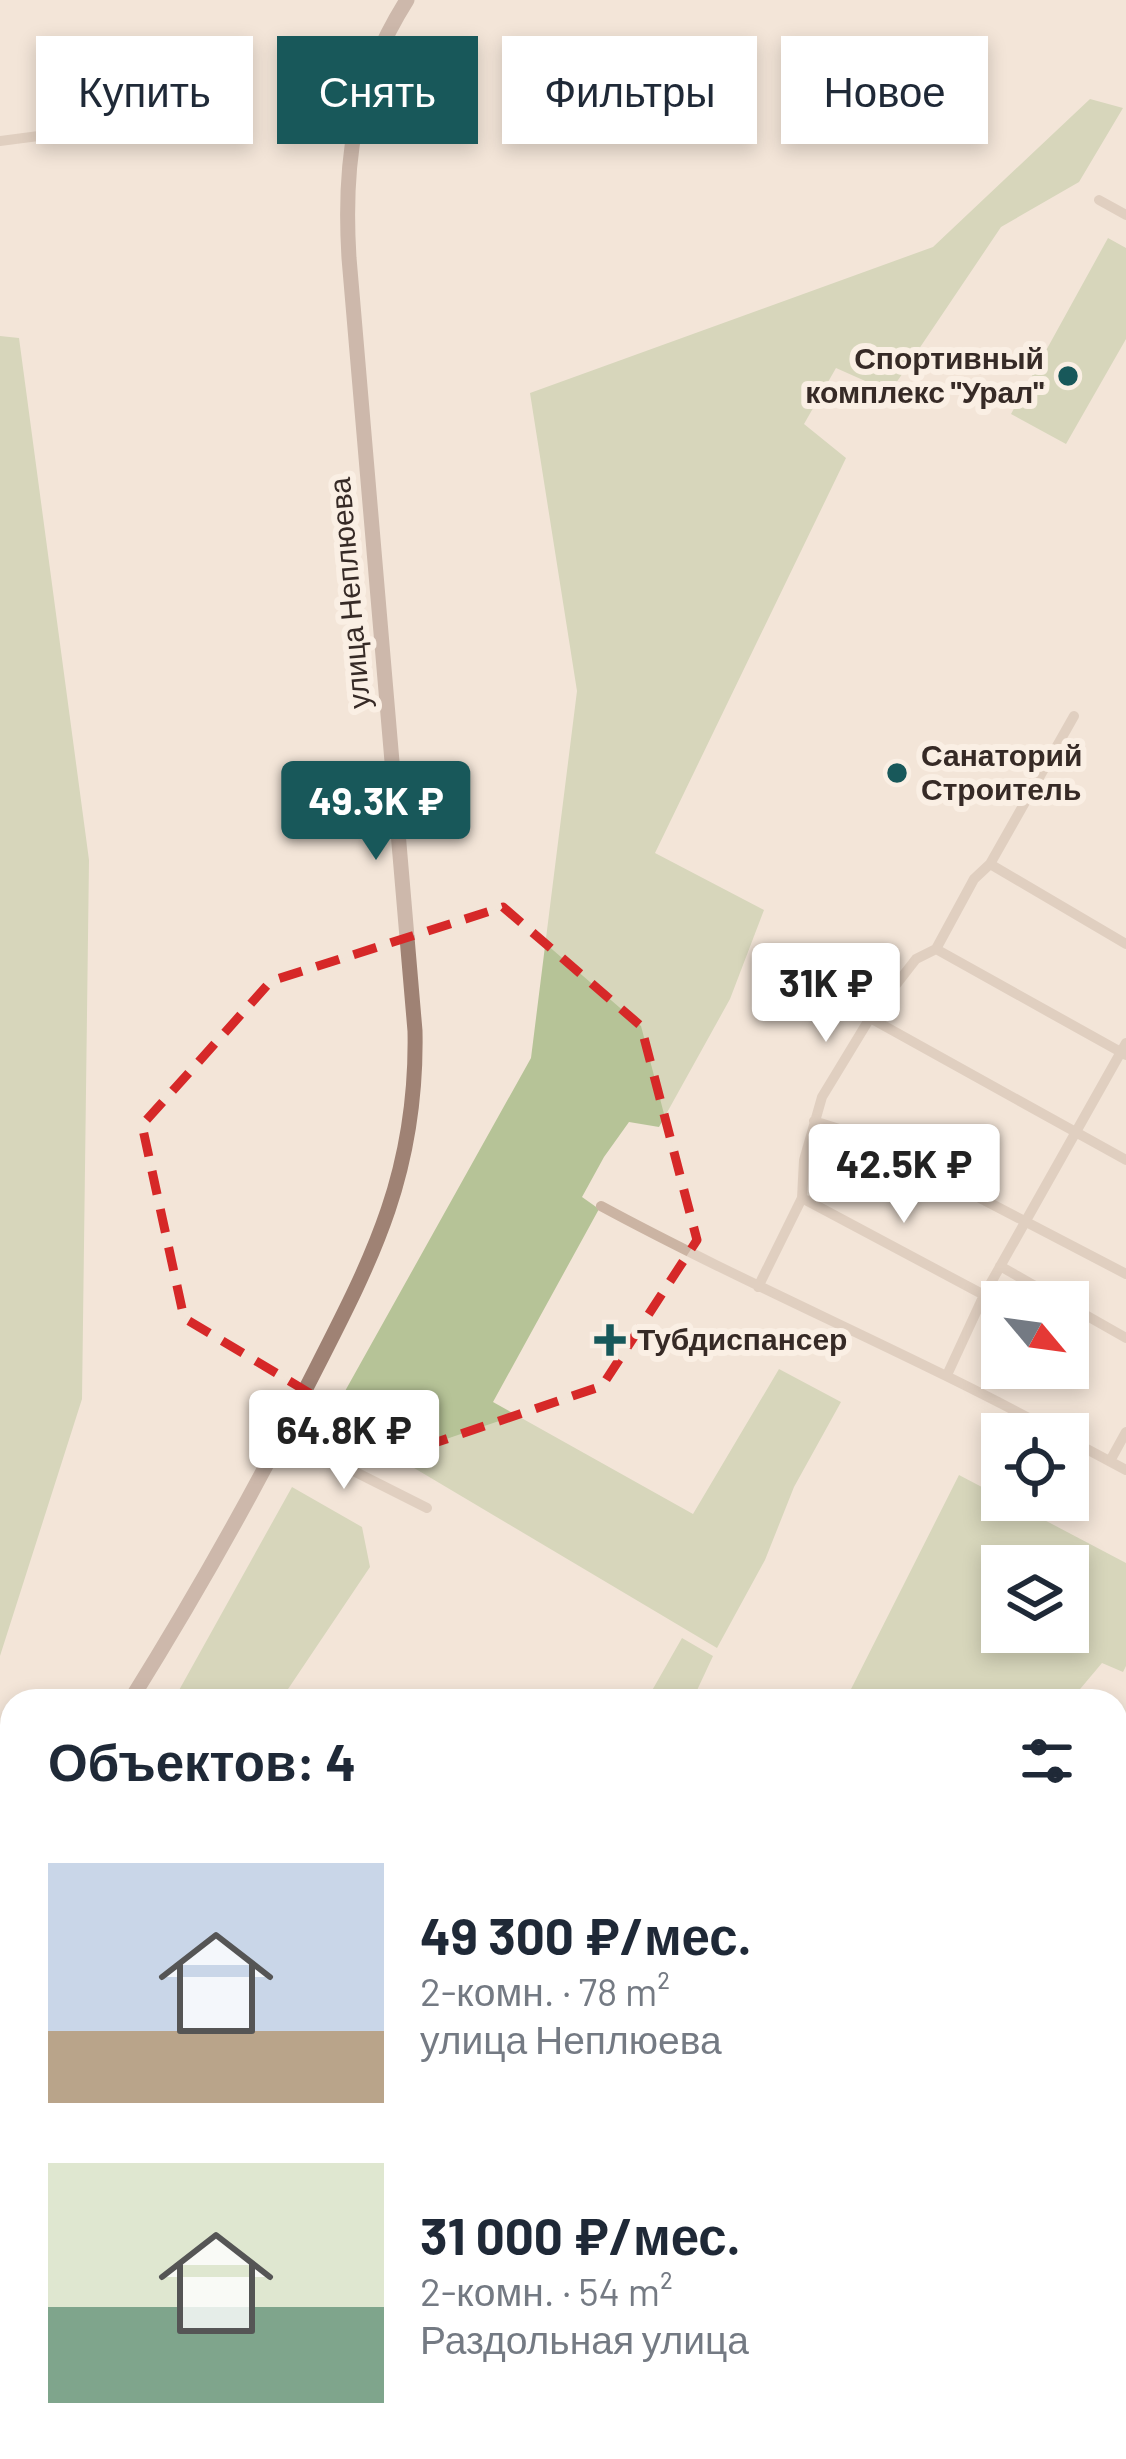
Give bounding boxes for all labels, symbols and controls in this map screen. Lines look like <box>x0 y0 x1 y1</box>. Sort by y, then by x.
chip: Купить <box>36 36 253 144</box>
chip: Снять <box>277 36 478 144</box>
chip: Фильтры <box>502 36 757 144</box>
chip: Новое <box>781 36 988 144</box>
place label: Спортивный комплекс "Урал" <box>805 339 1044 409</box>
marker: Спортивный комплекс "Урал" <box>1055 363 1081 389</box>
street label: улица Неплюева <box>320 476 376 710</box>
place label: Санаторий Строитель <box>921 736 1082 806</box>
marker: Санаторий Строитель <box>884 760 910 786</box>
pin: 49.3K ₽ <box>265 761 487 863</box>
text: 49.3K ₽ <box>308 776 444 823</box>
pin: 31K ₽ <box>742 943 910 1045</box>
text: 31K ₽ <box>779 958 873 1005</box>
pin: 42.5K ₽ <box>793 1124 1015 1226</box>
text: 42.5K ₽ <box>836 1139 972 1186</box>
north arrow <box>981 1281 1089 1389</box>
map controls <box>981 1281 1089 1653</box>
place label: Тубдиспансер <box>637 1320 847 1356</box>
marker: Тубдиспансер <box>594 1324 626 1356</box>
pin: 64.8K ₽ <box>233 1390 455 1492</box>
text: 64.8K ₽ <box>276 1405 412 1452</box>
button: locate <box>981 1413 1089 1521</box>
button: layers <box>981 1545 1089 1653</box>
icon: filters <box>1014 1728 1080 1794</box>
text: Объектов: 4 <box>48 1730 356 1791</box>
text: 49 300 ₽/мес. <box>420 1904 751 1965</box>
icon: home <box>144 1911 288 2055</box>
text: 2-комн. · 78 m² <box>420 1967 670 2014</box>
text: улица Неплюева <box>420 2015 722 2062</box>
text: 31 000 ₽/мес. <box>420 2204 740 2265</box>
icon: home <box>144 2211 288 2355</box>
text: 2-комн. · 54 m² <box>420 2267 673 2314</box>
text: Раздольная улица <box>420 2315 749 2362</box>

